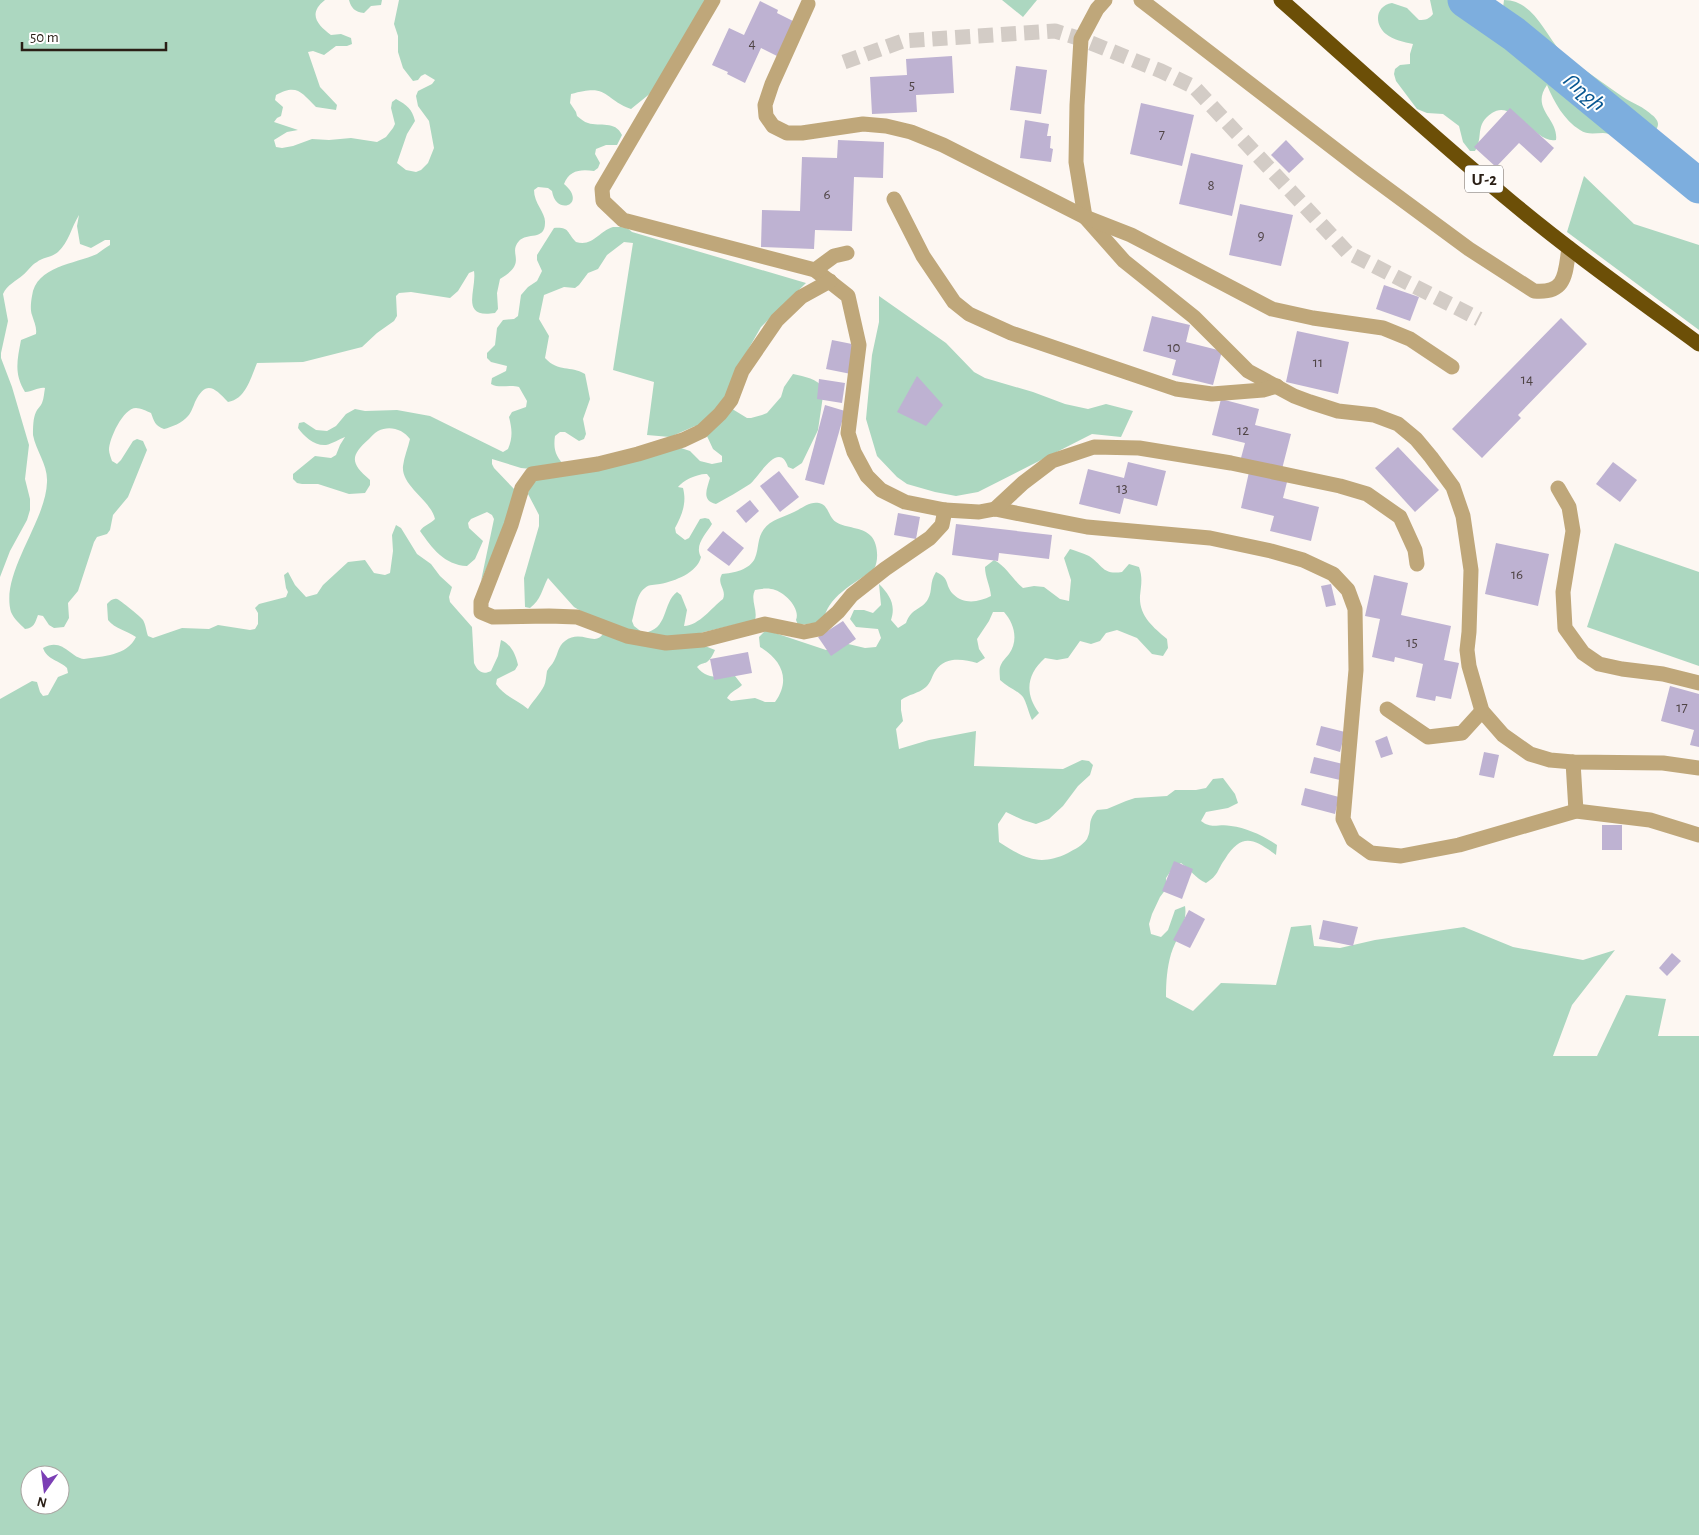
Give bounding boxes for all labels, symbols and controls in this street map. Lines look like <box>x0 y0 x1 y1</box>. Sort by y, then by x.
scale bar <box>22 20 166 52</box>
text: 50 m <box>30 30 59 45</box>
house number: 4 <box>748 36 756 51</box>
water label: Ողջի <box>1558 70 1608 115</box>
house number: 5 <box>909 78 915 93</box>
house number: 7 <box>1159 127 1165 142</box>
road number: Մ-2 <box>1465 165 1503 192</box>
house number: 8 <box>1207 178 1215 193</box>
house number: 6 <box>823 187 831 202</box>
house number: 9 <box>1257 228 1265 243</box>
house number: 10 <box>1167 340 1181 355</box>
house number: 11 <box>1313 355 1323 370</box>
house number: 14 <box>1521 372 1533 387</box>
house number: 12 <box>1237 423 1249 438</box>
house number: 13 <box>1116 481 1128 496</box>
house number: 16 <box>1511 567 1523 582</box>
house number: 15 <box>1406 635 1418 650</box>
house number: 17 <box>1676 700 1688 715</box>
north arrow <box>20 1465 70 1515</box>
text: N <box>36 1494 49 1510</box>

